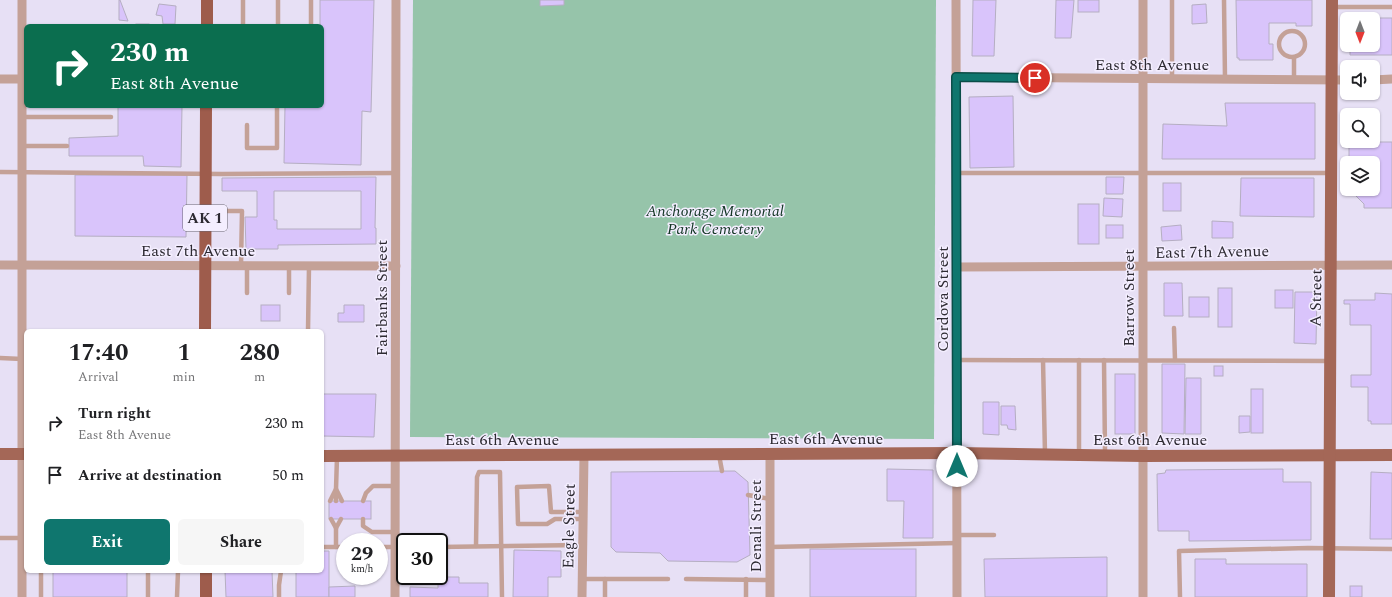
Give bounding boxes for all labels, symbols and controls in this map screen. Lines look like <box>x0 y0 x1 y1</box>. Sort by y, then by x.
north arrow <box>1340 12 1380 52</box>
map controls <box>1340 12 1380 196</box>
text: 230 m <box>110 31 189 74</box>
icon: right <box>44 40 96 92</box>
street label: East 8th Avenue <box>1095 53 1209 77</box>
button: sound <box>1340 60 1380 100</box>
pin <box>1018 61 1052 95</box>
icon: arrive <box>1024 67 1046 89</box>
text: East 8th Avenue <box>110 70 239 97</box>
button: search <box>1340 108 1380 148</box>
button: layers <box>1340 156 1380 196</box>
park label: Anchorage Memorial Park Cemetery <box>645 199 784 241</box>
road number: AK 1 <box>183 205 227 231</box>
street label: East 7th Avenue <box>141 239 255 263</box>
street label: Fairbanks Street <box>370 239 394 356</box>
street label: East 7th Avenue <box>1155 239 1269 265</box>
street label: Cordova Street <box>931 246 955 352</box>
street label: Barrow Street <box>1117 249 1141 347</box>
street label: A Street <box>1303 268 1329 327</box>
text: 17:40 <box>68 335 128 371</box>
text: 1 <box>177 335 191 371</box>
text: 280 <box>239 335 280 371</box>
text: Arrival <box>78 367 119 387</box>
text: min <box>173 367 195 387</box>
text: m <box>254 367 265 387</box>
text: Turn right <box>78 402 151 425</box>
icon: right <box>44 412 66 434</box>
text: 230 m <box>265 412 304 435</box>
text: East 8th Avenue <box>78 425 171 445</box>
street label: East 6th Avenue <box>769 427 883 451</box>
street label: East 6th Avenue <box>445 428 559 452</box>
street label: East 6th Avenue <box>1093 428 1207 452</box>
position arrow <box>936 445 978 487</box>
icon: arrive <box>44 464 66 486</box>
text: Arrive at destination <box>78 464 222 487</box>
text: 50 m <box>272 464 304 487</box>
street label: Denali Street <box>744 479 768 572</box>
street label: Eagle Street <box>556 483 582 569</box>
button: Exit <box>44 519 170 565</box>
button: Share <box>178 519 304 565</box>
speed limit sign: 30 <box>396 533 448 585</box>
text: 29 <box>351 539 373 569</box>
text: km/h <box>351 561 373 577</box>

